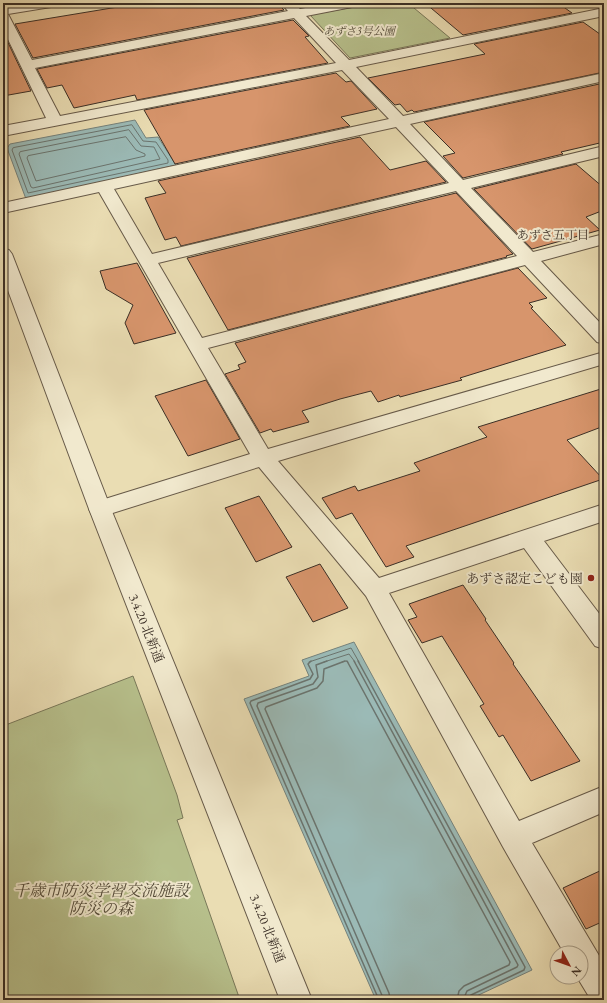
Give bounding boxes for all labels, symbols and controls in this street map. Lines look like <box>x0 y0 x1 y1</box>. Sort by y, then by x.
park label: あずさ3号公園 <box>323 24 397 38</box>
district label: あずさ五丁目 <box>517 227 589 243</box>
place label: あずさ認定こども園 <box>466 570 583 587</box>
marker: あずさ認定こども園 <box>586 573 596 583</box>
street label: 3.4.20 北新通 <box>125 591 168 665</box>
park label: 千歳市防災学習交流施設 防災の森 <box>13 880 191 919</box>
street label: 3.4.20 北新通 <box>246 891 289 965</box>
north arrow <box>549 945 589 985</box>
text: N <box>568 964 585 980</box>

